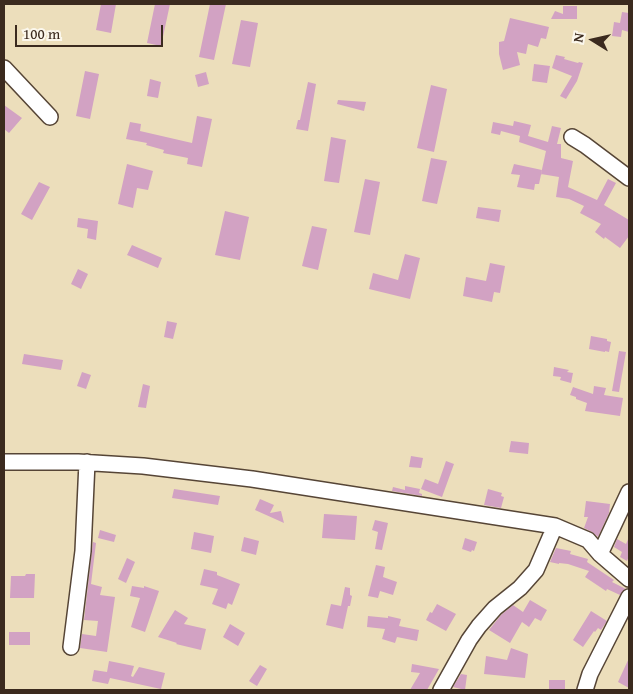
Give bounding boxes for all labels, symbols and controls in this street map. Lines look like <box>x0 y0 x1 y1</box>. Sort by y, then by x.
scale bar <box>18 15 165 47</box>
north arrow <box>568 15 618 65</box>
text: 100 m <box>23 23 60 44</box>
text: N <box>568 31 589 44</box>

